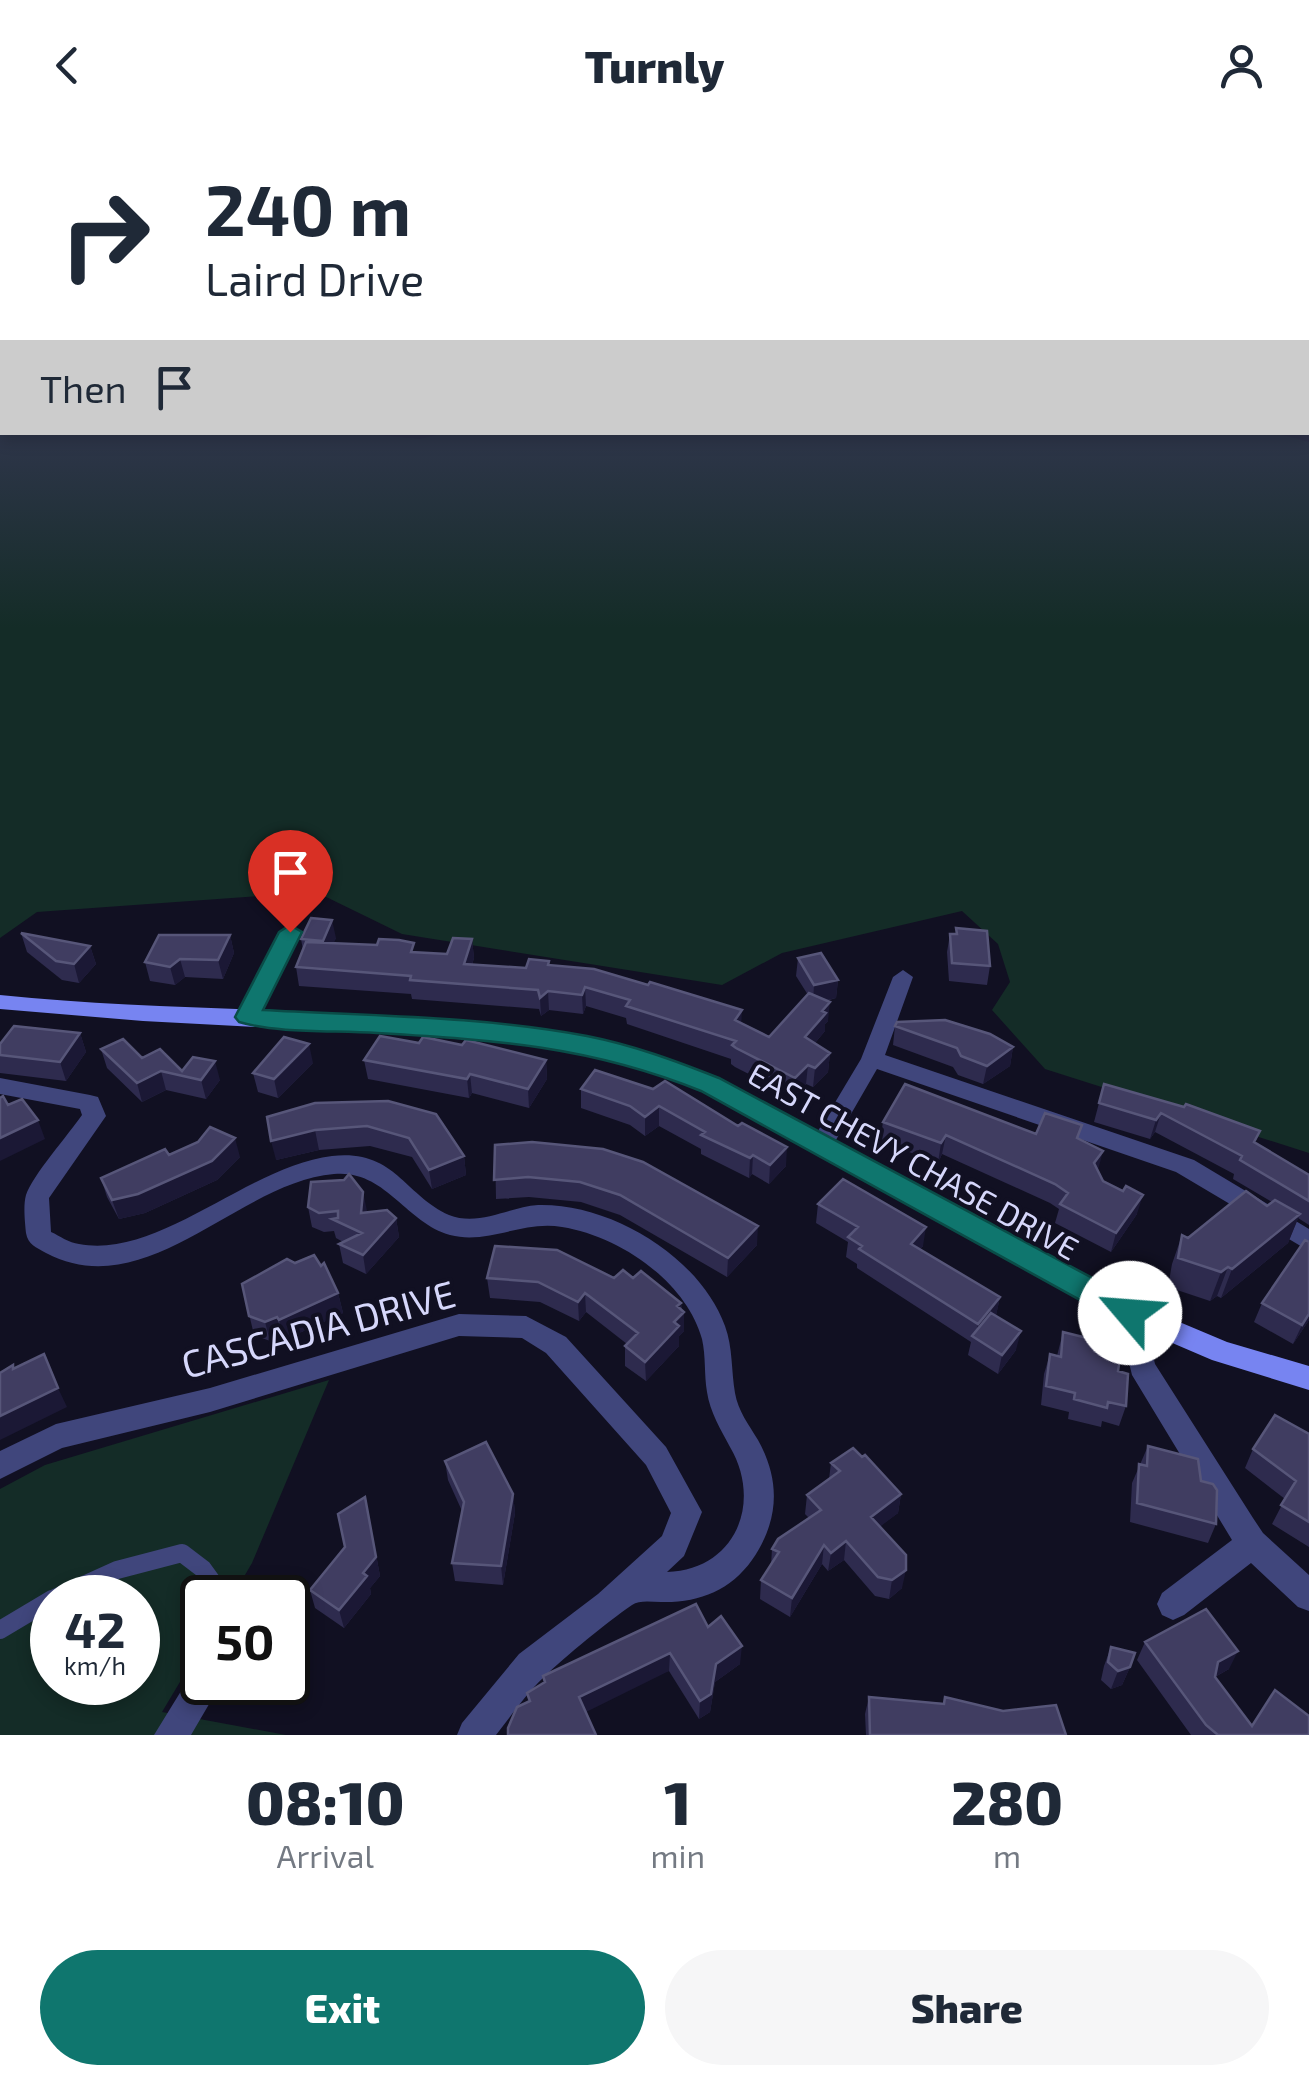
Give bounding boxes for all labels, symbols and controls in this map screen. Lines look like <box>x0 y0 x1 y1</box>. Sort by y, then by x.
icon: back <box>40 38 95 93</box>
text: Turnly <box>585 38 724 92</box>
icon: person <box>1214 38 1269 93</box>
text: 240 m <box>205 166 411 250</box>
icon: right <box>40 170 170 300</box>
text: Laird Drive <box>205 251 424 305</box>
icon: arrive <box>147 360 202 415</box>
text: Then <box>40 365 127 411</box>
pin <box>248 830 333 933</box>
icon: arrive <box>263 845 318 900</box>
street label: EAST CHEVY CHASE DRIVE <box>742 1053 1086 1267</box>
position arrow <box>1078 1261 1182 1365</box>
street label: CASCADIA DRIVE <box>176 1269 460 1387</box>
speed limit sign: 50 <box>180 1575 310 1705</box>
text: 42 <box>65 1598 125 1658</box>
text: km/h <box>64 1650 126 1680</box>
text: 08:10 <box>246 1765 405 1837</box>
text: 1 <box>664 1765 691 1837</box>
text: 280 <box>951 1765 1063 1837</box>
text: Arrival <box>277 1836 374 1874</box>
text: min <box>650 1836 705 1874</box>
text: m <box>993 1836 1021 1874</box>
button: Exit <box>40 1950 645 2065</box>
button: Share <box>665 1950 1269 2065</box>

